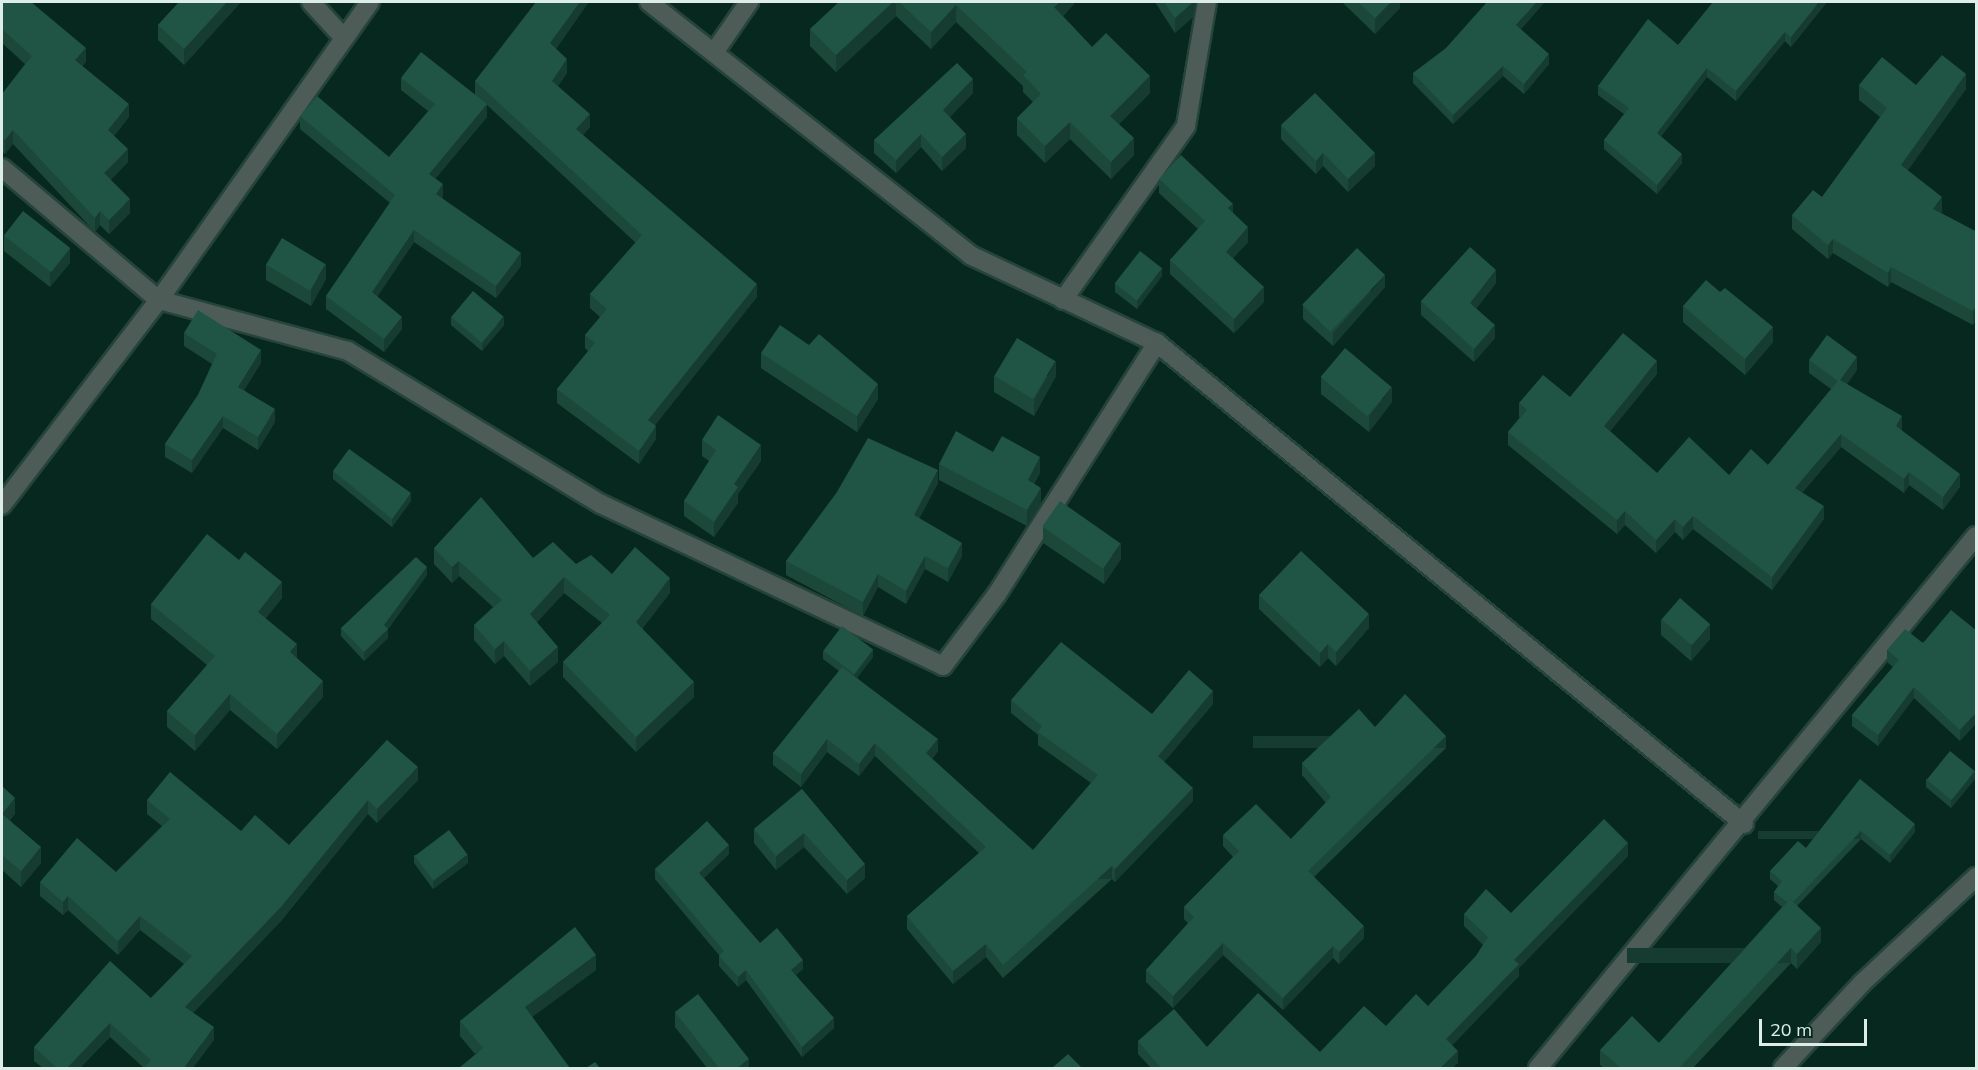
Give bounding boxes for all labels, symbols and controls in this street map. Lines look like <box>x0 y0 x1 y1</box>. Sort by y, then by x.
scale bar <box>1762 1007 1870 1045</box>
text: 20 m <box>1770 1018 1812 1041</box>

